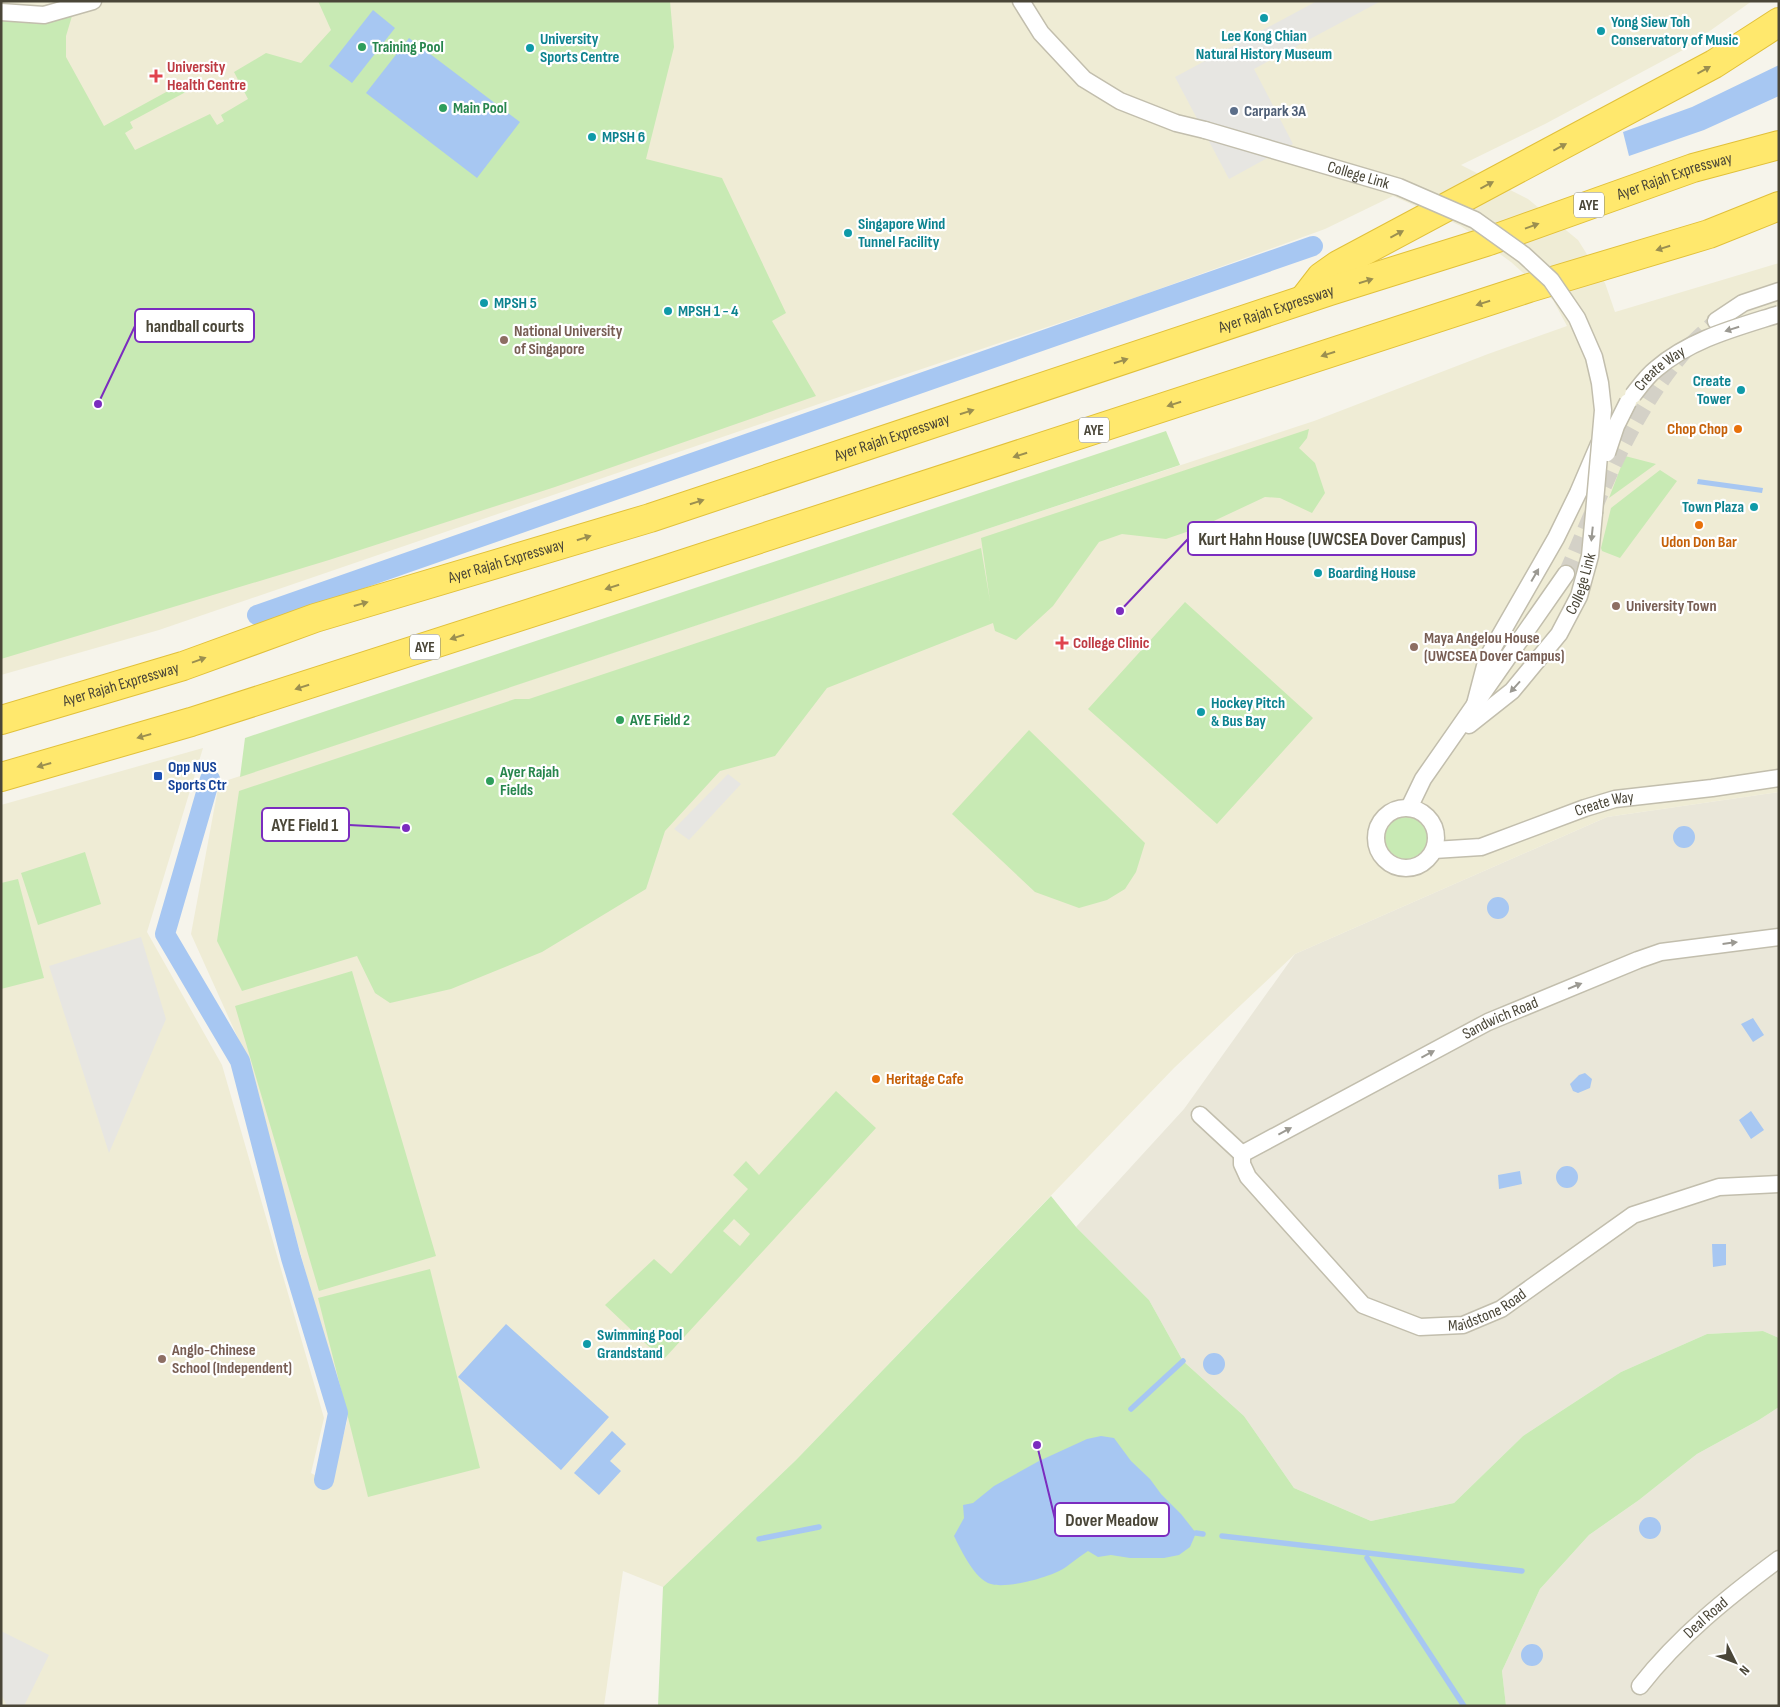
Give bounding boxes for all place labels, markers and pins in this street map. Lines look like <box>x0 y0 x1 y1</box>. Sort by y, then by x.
marker: Lee Kong Chian Natural History Museum <box>1258 12 1270 24</box>
place label: Yong Siew Toh Conservatory of Music <box>1611 13 1739 50</box>
marker: Yong Siew Toh Conservatory of Music <box>1595 25 1607 37</box>
place label: Lee Kong Chian Natural History Museum <box>1196 27 1332 64</box>
place label: University Sports Centre <box>540 30 619 67</box>
place label: Training Pool <box>372 38 444 57</box>
marker: Training Pool <box>356 41 368 53</box>
marker: University Sports Centre <box>524 42 536 54</box>
place label: University Health Centre <box>167 58 246 95</box>
marker: University Health Centre <box>149 69 163 83</box>
place label: Main Pool <box>453 99 507 118</box>
marker: Main Pool <box>437 102 449 114</box>
place label: Carpark 3A <box>1244 102 1306 121</box>
marker: Carpark 3A <box>1228 105 1240 117</box>
place label: MPSH 6 <box>602 128 645 147</box>
marker: MPSH 6 <box>586 131 598 143</box>
place label: Singapore Wind Tunnel Facility <box>858 215 945 252</box>
marker: Singapore Wind Tunnel Facility <box>842 227 854 239</box>
place label: MPSH 5 <box>494 294 537 313</box>
marker: MPSH 5 <box>478 297 490 309</box>
place label: MPSH 1 - 4 <box>678 302 739 321</box>
marker: MPSH 1 - 4 <box>662 305 674 317</box>
callout: handball courts <box>135 309 254 342</box>
place label: National University of Singapore <box>514 322 623 359</box>
marker: National University of Singapore <box>498 334 510 346</box>
place label: Create Tower <box>1693 372 1731 409</box>
marker: Create Tower <box>1735 384 1747 396</box>
place label: Chop Chop <box>1667 420 1728 439</box>
marker: Chop Chop <box>1732 423 1744 435</box>
place label: Town Plaza <box>1682 498 1744 517</box>
marker: Town Plaza <box>1748 501 1760 513</box>
marker: Udon Don Bar <box>1693 519 1705 531</box>
callout: Kurt Hahn House (UWCSEA Dover Campus) <box>1188 522 1476 555</box>
place label: Udon Don Bar <box>1661 533 1737 552</box>
place label: Boarding House <box>1328 564 1416 583</box>
marker: Boarding House <box>1312 567 1324 579</box>
place label: University Town <box>1626 597 1717 616</box>
marker: University Town <box>1610 600 1622 612</box>
place label: Maya Angelou House (UWCSEA Dover Campus) <box>1424 629 1564 666</box>
place label: College Clinic <box>1073 634 1150 653</box>
marker: College Clinic <box>1055 636 1069 650</box>
marker: Maya Angelou House (UWCSEA Dover Campus) <box>1408 641 1420 653</box>
place label: Hockey Pitch & Bus Bay <box>1211 694 1285 731</box>
marker: Hockey Pitch & Bus Bay <box>1195 706 1207 718</box>
place label: AYE Field 2 <box>629 711 690 730</box>
marker: AYE Field 2 <box>614 714 626 726</box>
place label: Opp NUS Sports Ctr <box>168 758 227 795</box>
place label: Ayer Rajah Fields <box>499 763 559 800</box>
marker: Opp NUS Sports Ctr <box>152 770 164 782</box>
marker: Ayer Rajah Fields <box>484 775 496 787</box>
callout: AYE Field 1 <box>262 808 349 841</box>
place label: Heritage Cafe <box>886 1070 964 1089</box>
marker: Heritage Cafe <box>870 1073 882 1085</box>
place label: Swimming Pool Grandstand <box>597 1326 682 1363</box>
marker: Swimming Pool Grandstand <box>581 1338 593 1350</box>
place label: Anglo-Chinese School (Independent) <box>171 1341 292 1378</box>
marker: Anglo-Chinese School (Independent) <box>156 1353 168 1365</box>
callout: Dover Meadow <box>1055 1503 1169 1536</box>

